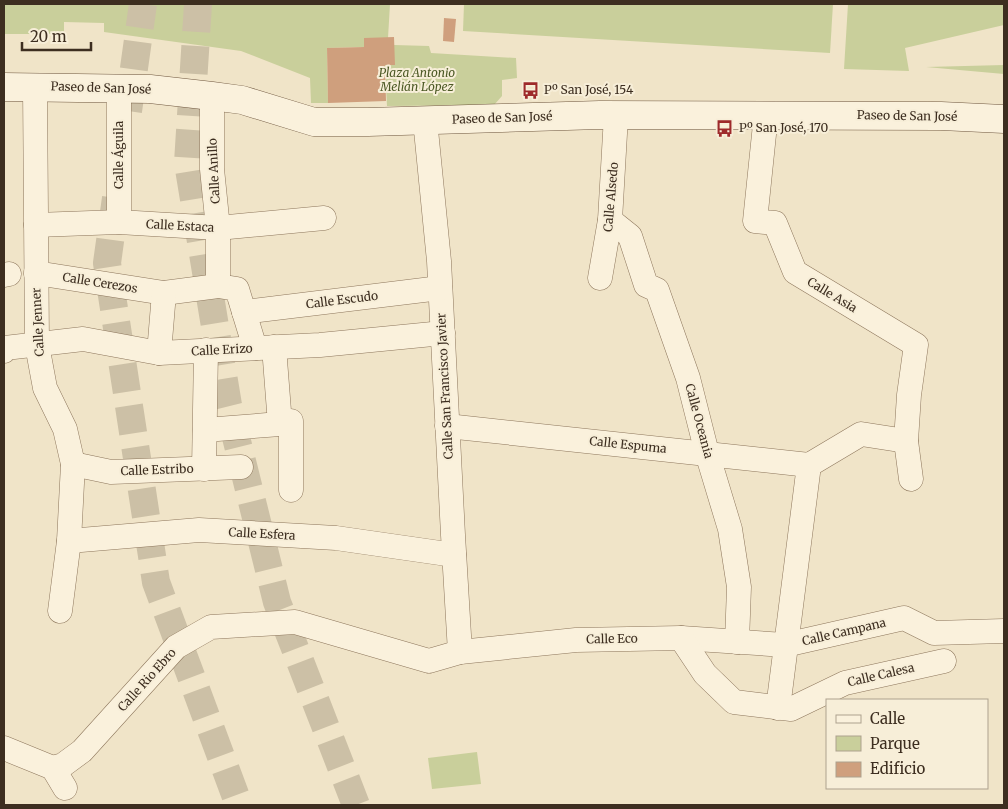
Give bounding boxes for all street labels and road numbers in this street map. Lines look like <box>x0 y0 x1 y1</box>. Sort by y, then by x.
street label: Paseo de San José <box>51 78 152 97</box>
street label: Paseo de San José <box>857 107 957 124</box>
street label: Paseo de San José <box>451 108 552 127</box>
street label: Calle Águila <box>111 120 126 189</box>
street label: Calle Anillo <box>204 138 223 204</box>
street label: Calle Alsedo <box>600 161 621 232</box>
street label: Calle Estaca <box>146 216 215 235</box>
street label: Calle Cerezos <box>62 269 139 296</box>
street label: Calle Asia <box>805 274 860 316</box>
street label: Calle Jenner <box>28 287 47 357</box>
street label: Calle Escudo <box>305 288 379 311</box>
street label: Calle San Francisco Javier <box>433 312 456 460</box>
street label: Calle Erizo <box>191 340 253 359</box>
street label: Calle Oceania <box>682 382 717 460</box>
street label: Calle Espuma <box>589 433 668 456</box>
street label: Calle Estribo <box>120 461 194 478</box>
street label: Calle Esfera <box>228 524 296 543</box>
street label: Calle Campana <box>801 614 888 648</box>
street label: Calle Eco <box>586 631 638 646</box>
street label: Calle Rio Ebro <box>114 645 179 714</box>
street label: Calle Calesa <box>846 659 916 689</box>

